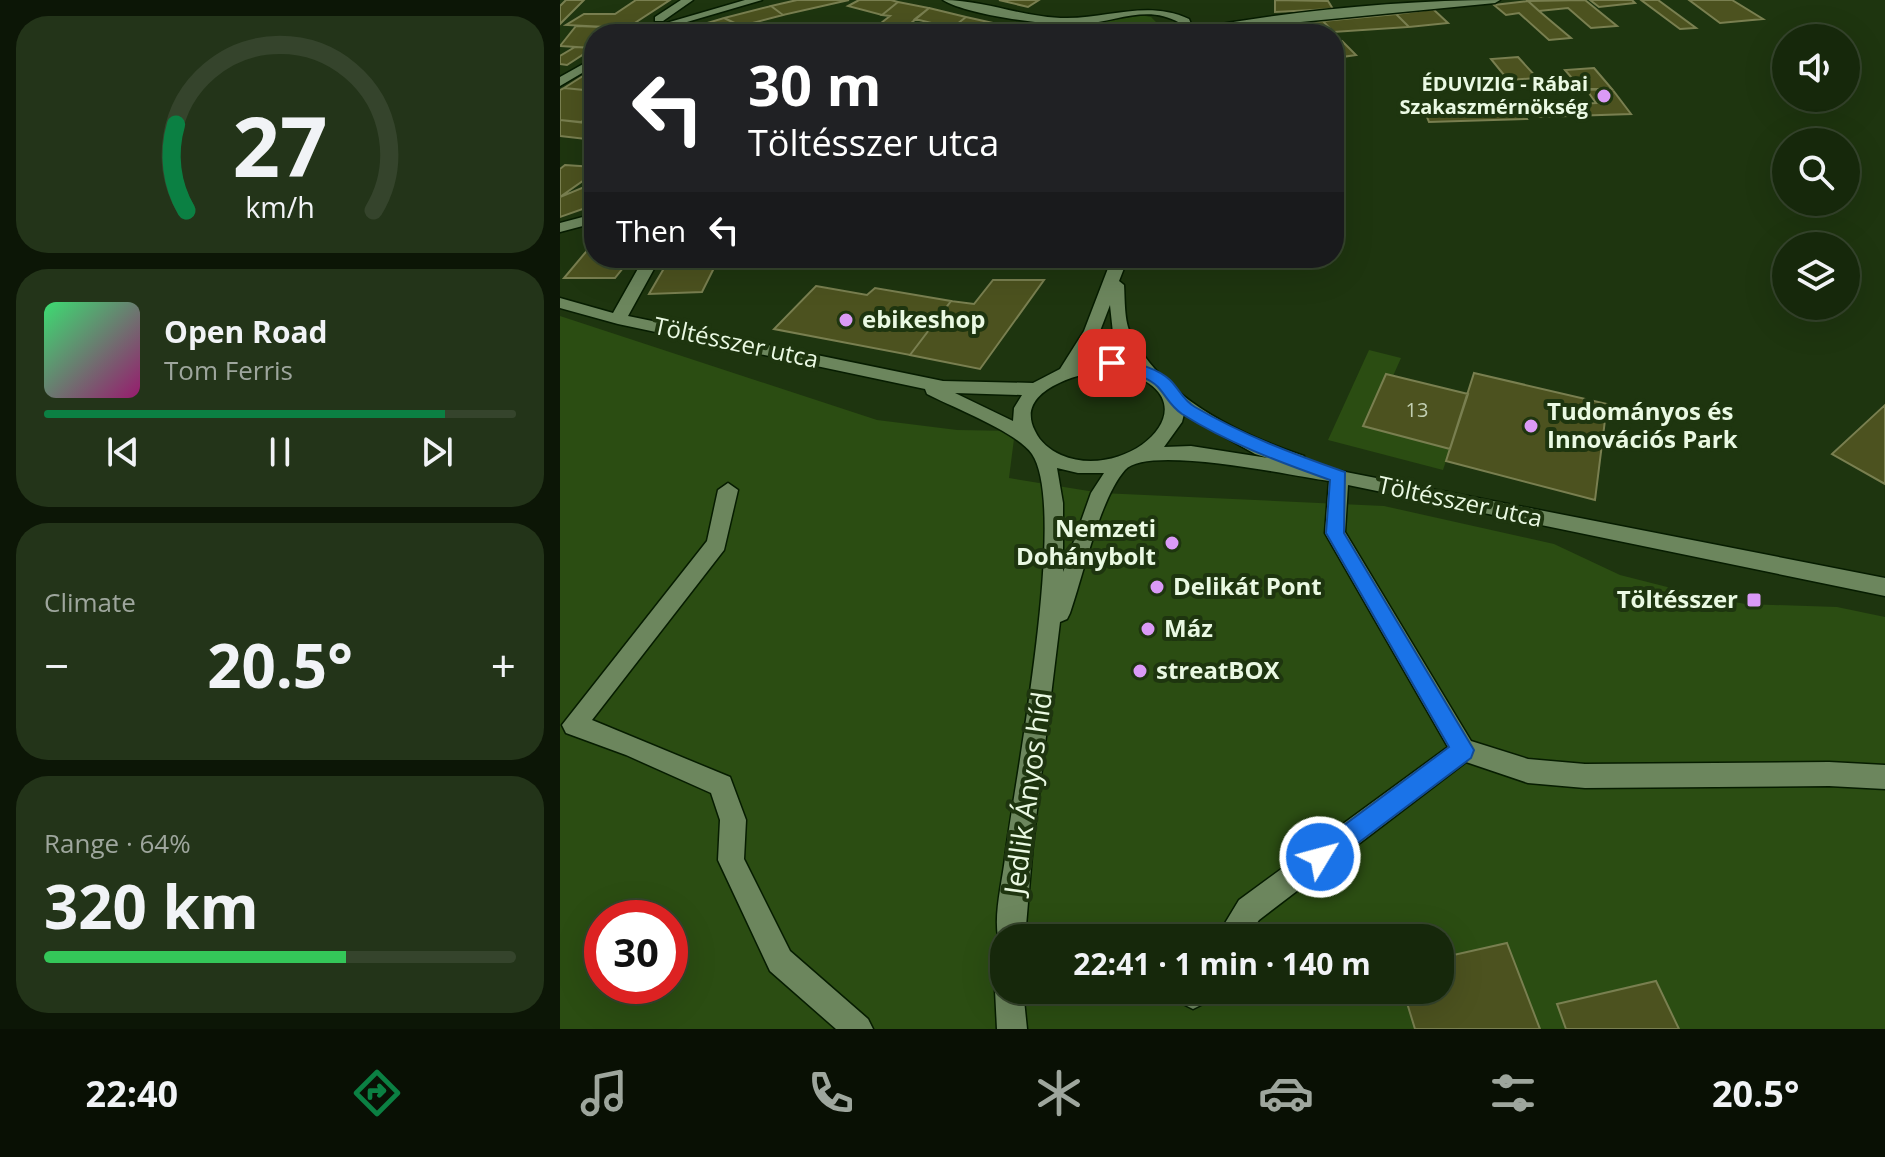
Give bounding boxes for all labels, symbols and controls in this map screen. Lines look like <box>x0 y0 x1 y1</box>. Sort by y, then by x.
map controls <box>1772 24 1860 320</box>
button: sound <box>1772 24 1860 112</box>
text: 30 m <box>748 46 882 122</box>
icon: left <box>616 56 720 160</box>
place label: ÉDUVIZIG - Rábai Szakaszmérnökség <box>1399 70 1589 120</box>
text: 27 <box>232 87 328 200</box>
marker: ÉDUVIZIG - Rábai Szakaszmérnökség <box>1595 87 1613 105</box>
text: Töltésszer utca <box>748 118 999 167</box>
button: search <box>1772 128 1860 216</box>
text: km/h <box>245 187 315 226</box>
icon: left <box>702 208 746 252</box>
text: Then <box>616 210 686 251</box>
button: layers <box>1772 232 1860 320</box>
place label: ebikeshop <box>862 302 986 335</box>
street label: Töltésszer utca <box>651 308 822 375</box>
text: Open Road <box>164 311 328 352</box>
marker: ebikeshop <box>837 311 855 329</box>
pin <box>1078 329 1146 397</box>
icon: arrive <box>1090 341 1134 385</box>
text: Tom Ferris <box>164 352 293 388</box>
place label: Tudományos és Innovációs Park <box>1547 394 1738 455</box>
house number: 13 <box>1406 396 1428 423</box>
marker: Tudományos és Innovációs Park <box>1522 417 1540 435</box>
icon: previous <box>101 430 145 474</box>
icon: pause <box>258 430 302 474</box>
icon: next <box>415 430 459 474</box>
street label: Töltésszer utca <box>1375 467 1546 534</box>
place label: Nemzeti Dohánybolt <box>1016 511 1156 572</box>
marker: Nemzeti Dohánybolt <box>1163 534 1181 552</box>
place label: Delikát Pont <box>1173 569 1322 602</box>
marker: Delikát Pont <box>1148 578 1166 596</box>
place label: Töltésszer <box>1617 582 1738 615</box>
text: Climate <box>44 584 136 620</box>
marker: Töltésszer <box>1745 591 1763 609</box>
place label: Máz <box>1164 611 1213 644</box>
marker: Máz <box>1139 620 1157 638</box>
text: 20.5° <box>207 624 353 706</box>
text: − <box>44 635 69 695</box>
text: + <box>491 635 516 695</box>
place label: streatBOX <box>1156 653 1281 686</box>
marker: streatBOX <box>1131 662 1149 680</box>
street label: Jedlik Ányos híd <box>994 689 1060 900</box>
position arrow <box>1278 815 1362 899</box>
text: Range · 64% <box>44 825 191 861</box>
text: 320 km <box>44 865 259 947</box>
speed limit sign: 30 <box>584 900 688 1004</box>
text: 22:41 · 1 min · 140 m <box>1073 943 1371 984</box>
icon: directions <box>349 1065 405 1121</box>
icon: music <box>576 1065 632 1121</box>
icon: phone <box>803 1065 859 1121</box>
icon: climate <box>1031 1065 1087 1121</box>
icon: car <box>1258 1065 1314 1121</box>
icon: filters <box>1485 1065 1541 1121</box>
text: 22:40 <box>86 1069 178 1118</box>
text: 20.5° <box>1712 1069 1799 1118</box>

